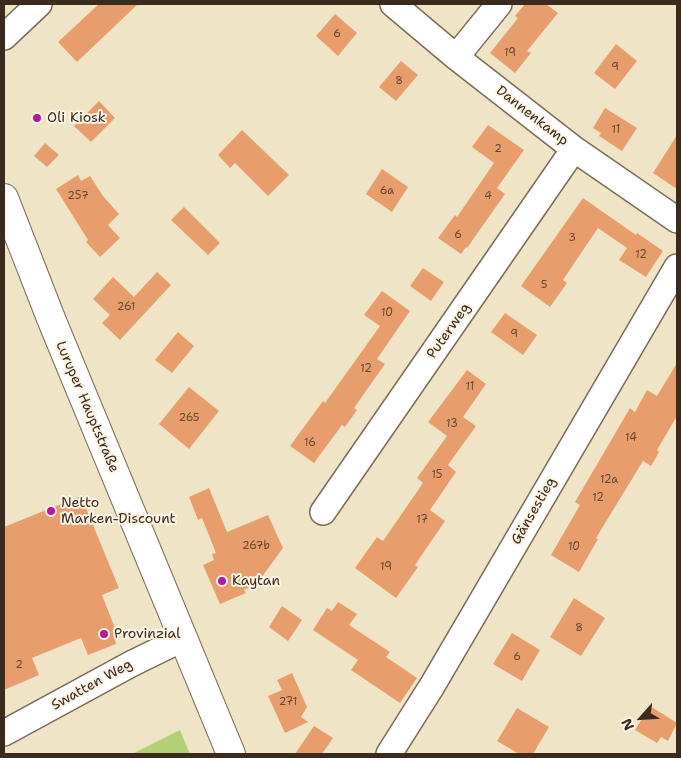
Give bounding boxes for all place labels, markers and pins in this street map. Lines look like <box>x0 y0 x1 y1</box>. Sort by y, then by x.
place label: Oli Kiosk <box>47 110 106 126</box>
marker: Oli Kiosk <box>31 112 43 124</box>
place label: Netto Marken-Discount <box>61 495 176 528</box>
marker: Netto Marken-Discount <box>45 505 57 517</box>
place label: Kaytan <box>232 573 280 589</box>
marker: Kaytan <box>216 575 228 587</box>
place label: Provinzial <box>114 626 180 642</box>
marker: Provinzial <box>98 628 110 640</box>

